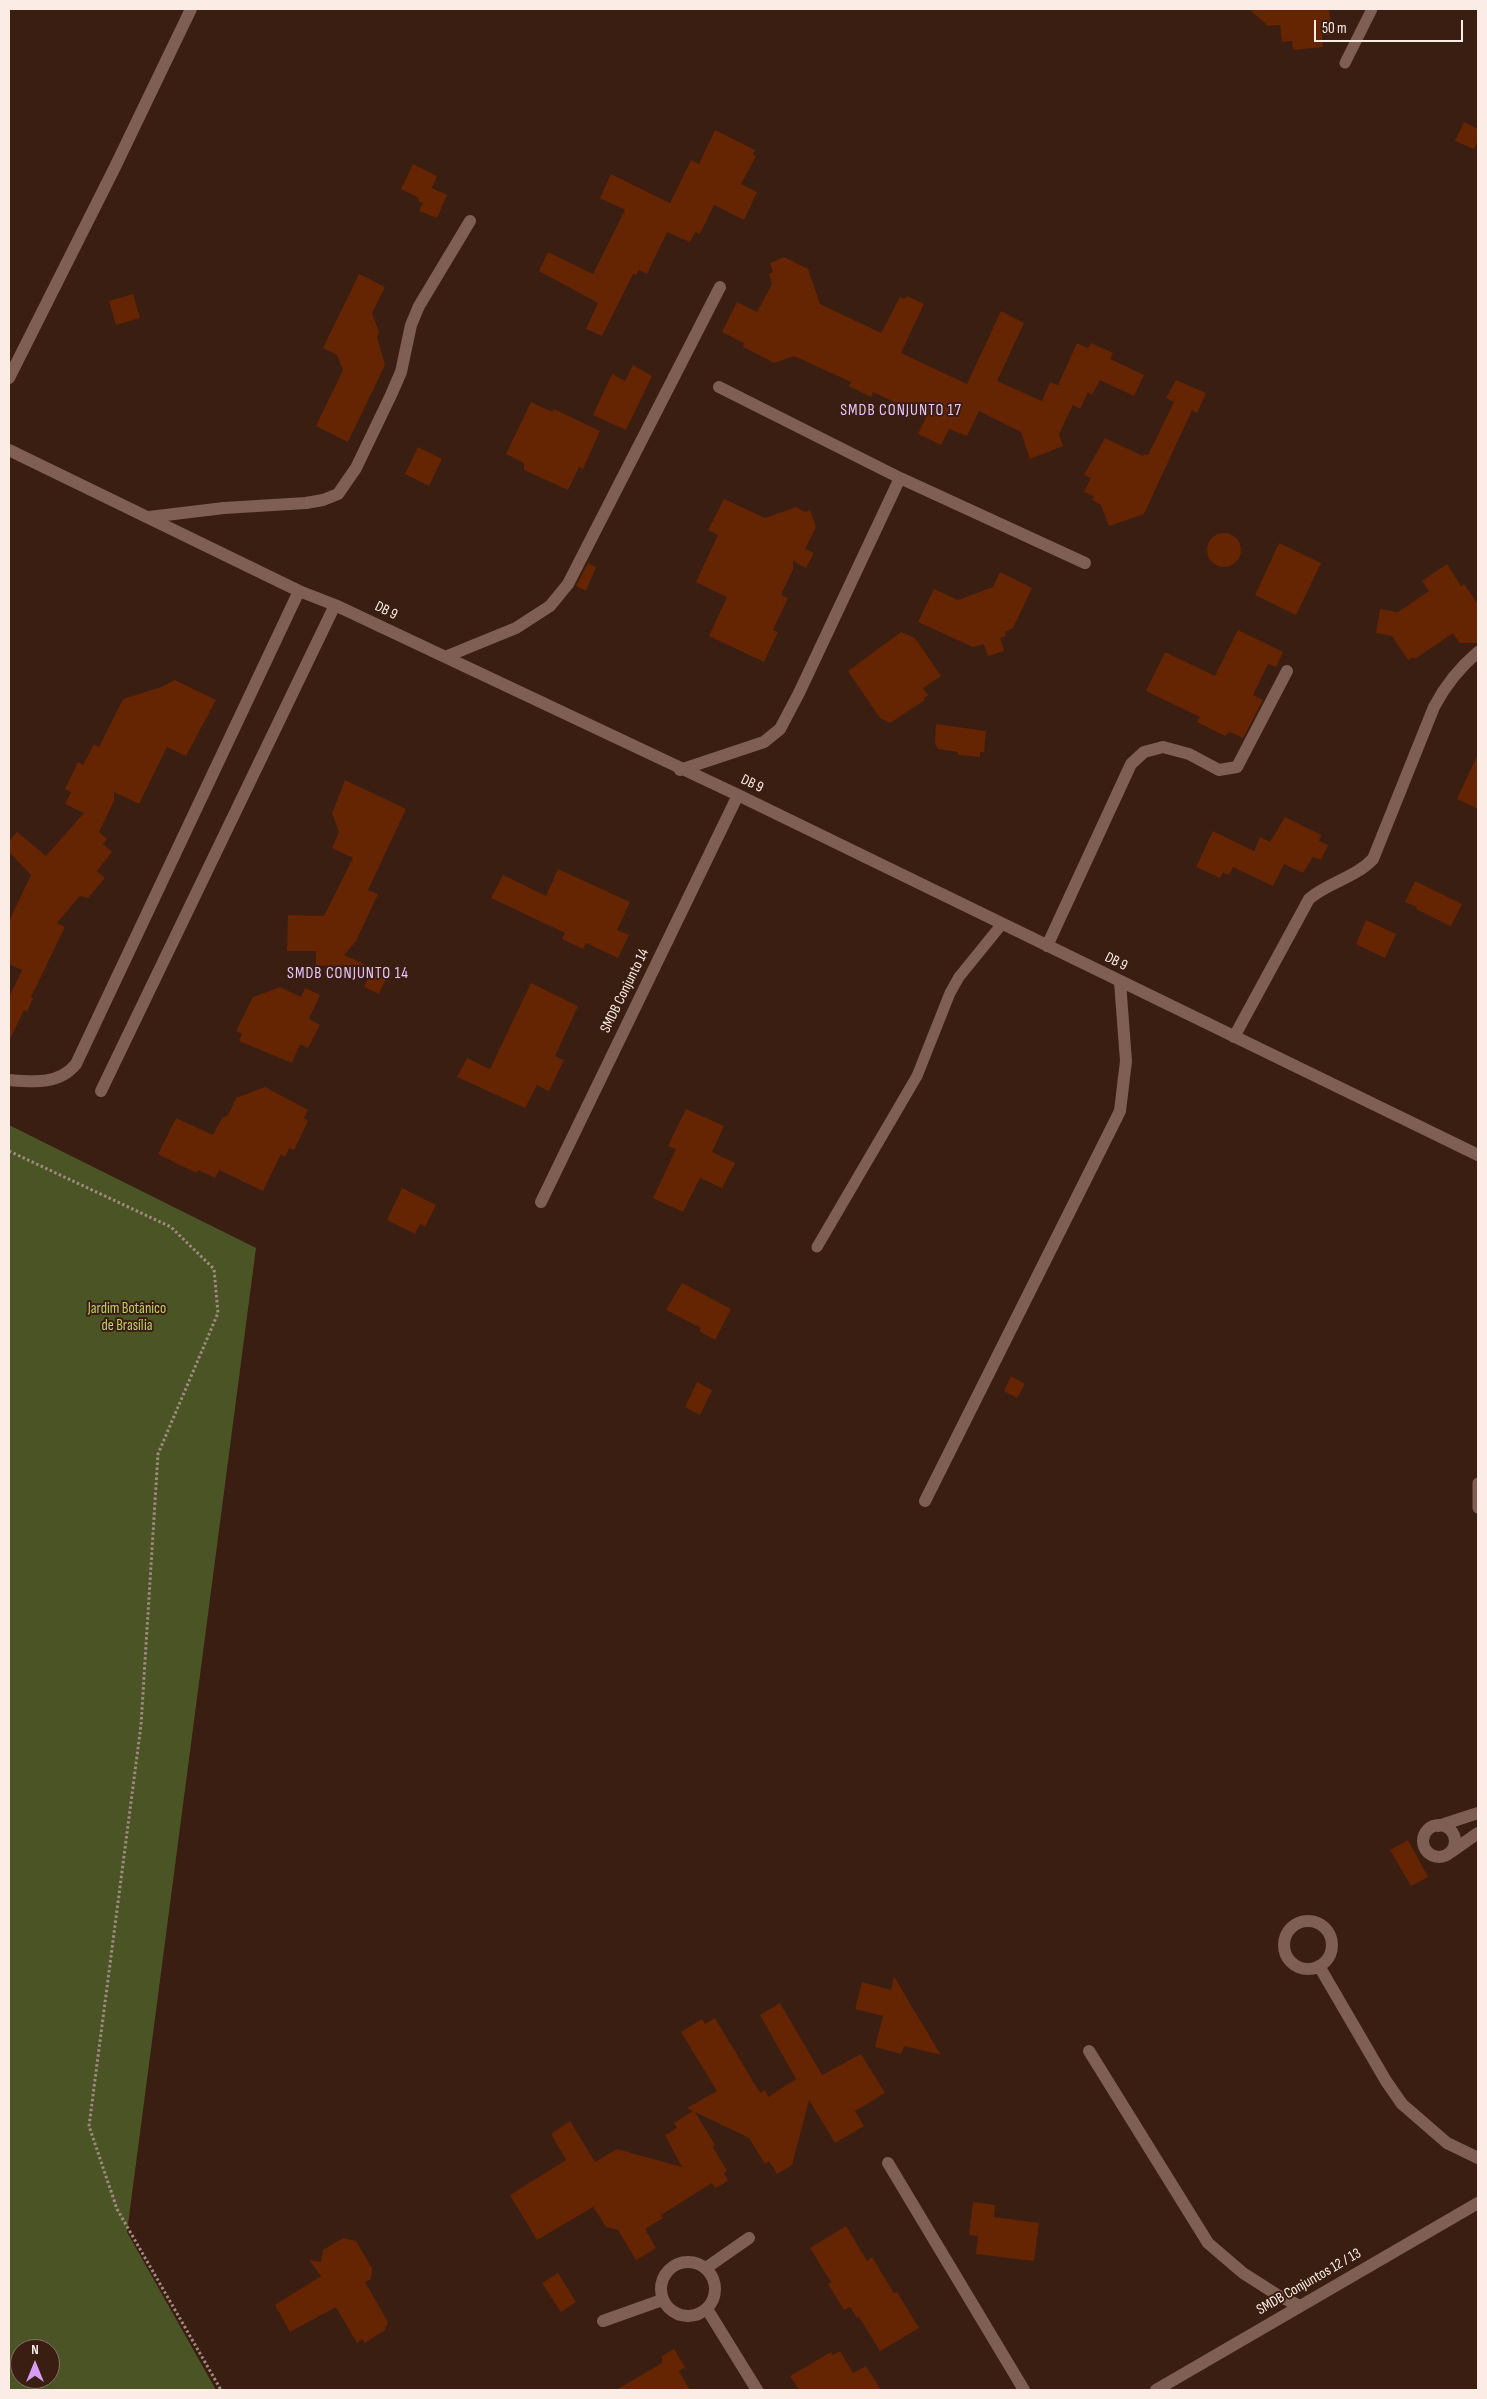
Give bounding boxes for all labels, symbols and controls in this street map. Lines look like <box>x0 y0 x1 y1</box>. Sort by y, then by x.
scale bar <box>1317 10 1466 42</box>
text: 50 m <box>1322 19 1347 38</box>
district label: SMDB CONJUNTO 17 <box>838 401 964 421</box>
street label: DB 9 <box>372 598 400 624</box>
street label: DB 9 <box>738 771 766 797</box>
street label: SMDB Conjunto 14 <box>597 946 653 1036</box>
street label: DB 9 <box>1102 949 1130 975</box>
district label: SMDB CONJUNTO 14 <box>285 964 411 984</box>
park label: Jardim Botânico de Brasília <box>88 1300 166 1335</box>
street label: SMDB Conjuntos 12 / 13 <box>1254 2245 1364 2319</box>
north arrow <box>10 2339 60 2389</box>
text: N <box>31 2341 39 2358</box>

